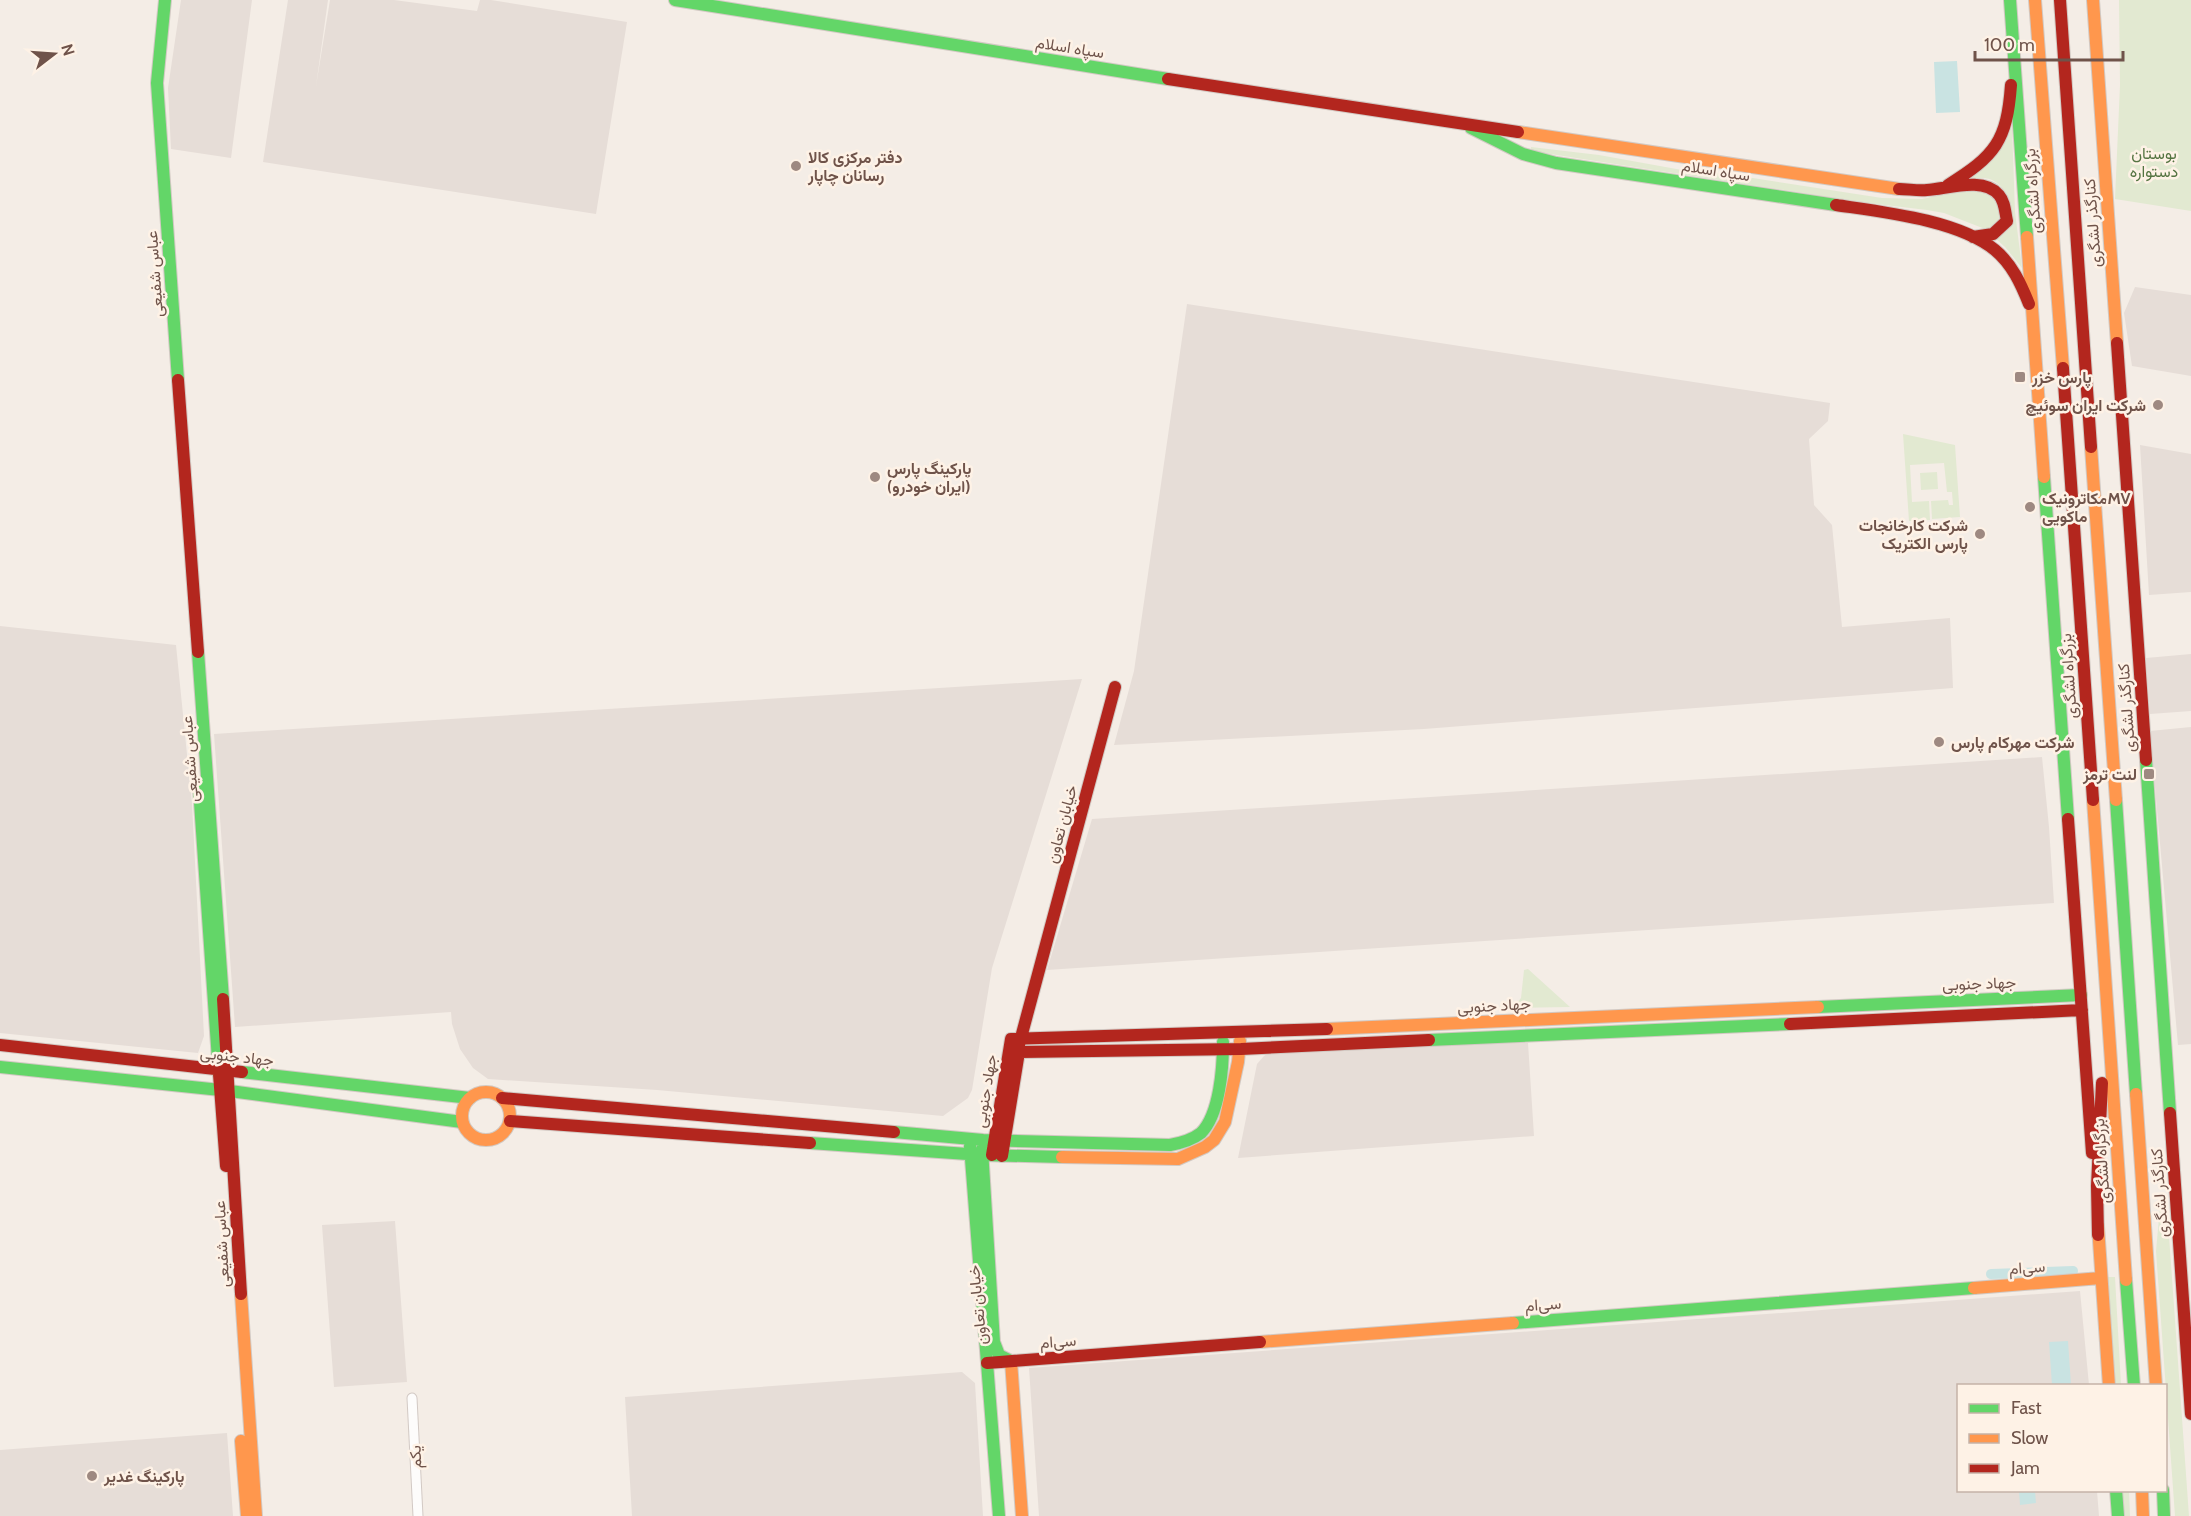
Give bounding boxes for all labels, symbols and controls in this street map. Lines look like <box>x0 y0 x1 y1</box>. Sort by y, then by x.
north arrow <box>24 24 84 84</box>
scale bar <box>1975 24 2124 62</box>
street label: سپاه اسلام <box>1034 33 1106 64</box>
text: 100 m <box>1984 34 2035 56</box>
text: N <box>57 42 79 58</box>
park label: بوستان دستواره <box>2130 144 2178 182</box>
place label: دفتر مرکزی کالا رسانان چاپار <box>807 148 903 187</box>
street label: بزرگراه لشگری <box>2020 148 2046 234</box>
street label: سپاه اسلام <box>1680 156 1752 187</box>
marker: دفتر مرکزی کالا رسانان چاپار <box>789 159 803 173</box>
street label: کنارگذر لشگری <box>2080 178 2106 268</box>
street label: عباس شفیعی <box>142 230 168 318</box>
place label: پارس خزر <box>2031 368 2092 389</box>
marker: پارس خزر <box>2013 370 2027 384</box>
place label: شرکت ایران سوئیچ <box>2026 396 2146 417</box>
marker: شرکت ایران سوئیچ <box>2151 398 2165 412</box>
place label: پارکینگ پارس (ایران خودرو) <box>887 459 971 497</box>
marker: پارکینگ پارس (ایران خودرو) <box>868 470 882 484</box>
place label: مکاترونیکMV ماکویی <box>2042 489 2131 527</box>
marker: مکاترونیکMV ماکویی <box>2023 500 2037 514</box>
place label: شرکت کارخانجات پارس الکتریک <box>1859 516 1968 555</box>
marker: شرکت کارخانجات پارس الکتریک <box>1973 527 1987 541</box>
street label: بزرگراه لشگری <box>2056 633 2082 719</box>
street label: کنارگذر لشگری <box>2114 663 2140 753</box>
street label: عباس شفیعی <box>177 715 203 803</box>
place label: شرکت مهرکام پارس <box>1951 733 2075 754</box>
marker: شرکت مهرکام پارس <box>1932 735 1946 749</box>
place label: لنت ترمز <box>2082 765 2137 785</box>
marker: لنت ترمز <box>2142 767 2156 781</box>
street label: خیابان تعاون <box>1042 783 1082 866</box>
street label: جهاد جنوبی <box>1942 973 2017 995</box>
street label: جهاد جنوبی <box>1457 994 1532 1018</box>
street label: جهاد جنوبی <box>199 1043 275 1071</box>
street label: جهاد جنوبی <box>970 1053 1002 1129</box>
street label: بزرگراه لشگری <box>2089 1118 2115 1204</box>
street label: کنارگذر لشگری <box>2147 1148 2173 1238</box>
street label: عباس شفیعی <box>210 1200 234 1288</box>
street label: سی‌ام <box>2008 1257 2046 1279</box>
street label: خیابان تعاون <box>964 1264 992 1346</box>
street label: سی‌ام <box>1524 1294 1562 1316</box>
street label: سی‌ام <box>1039 1331 1077 1353</box>
legend <box>1957 1384 2167 1492</box>
text: Fast <box>2011 1397 2042 1419</box>
text: Slow <box>2011 1427 2048 1449</box>
street label: یکم <box>405 1445 427 1469</box>
text: Jam <box>2010 1457 2040 1479</box>
place label: پارکینگ غدیر <box>103 1467 184 1488</box>
marker: پارکینگ غدیر <box>85 1469 99 1483</box>

